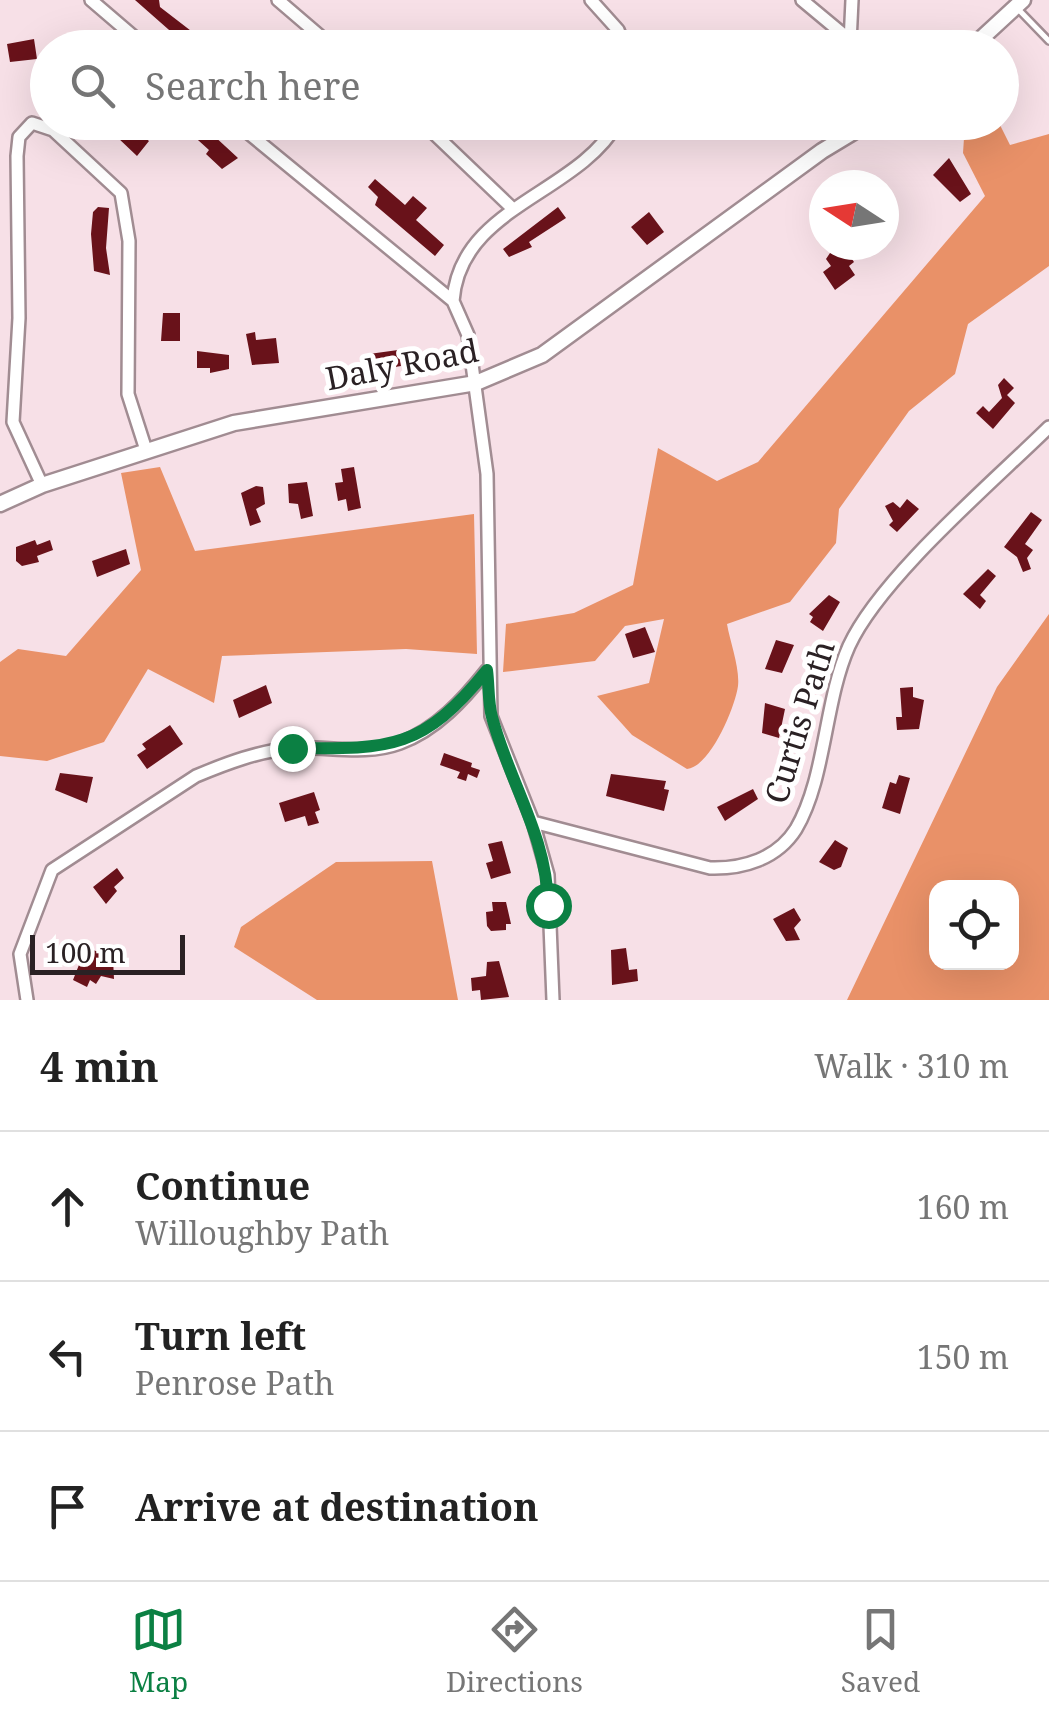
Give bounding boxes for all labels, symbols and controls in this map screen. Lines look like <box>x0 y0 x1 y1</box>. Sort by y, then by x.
search box <box>30 30 1019 140</box>
icon: search <box>65 58 120 113</box>
text: Search here <box>145 59 361 111</box>
north arrow <box>809 170 899 260</box>
street label: Daly Road <box>322 328 482 399</box>
street label: Curtis Path <box>753 635 844 808</box>
route end <box>270 726 316 772</box>
map controls <box>929 880 1019 970</box>
button: locate <box>929 880 1019 970</box>
route start <box>526 883 572 929</box>
scale bar <box>30 930 185 974</box>
text: 100 m <box>45 933 126 971</box>
text: 4 min <box>40 1037 159 1094</box>
text: Walk · 310 m <box>814 1044 1009 1087</box>
text: Continue <box>135 1159 310 1211</box>
icon: ahead <box>40 1179 95 1234</box>
text: 160 m <box>917 1185 1009 1228</box>
text: Willoughby Path <box>135 1211 389 1254</box>
text: Turn left <box>135 1309 306 1361</box>
icon: left <box>40 1329 95 1384</box>
text: 150 m <box>917 1335 1009 1378</box>
text: Penrose Path <box>135 1361 334 1404</box>
icon: arrive <box>40 1479 95 1534</box>
text: Arrive at destination <box>135 1480 539 1532</box>
tab: Map <box>129 1602 188 1700</box>
tab: Directions <box>446 1602 583 1700</box>
tab: Saved <box>841 1602 920 1700</box>

